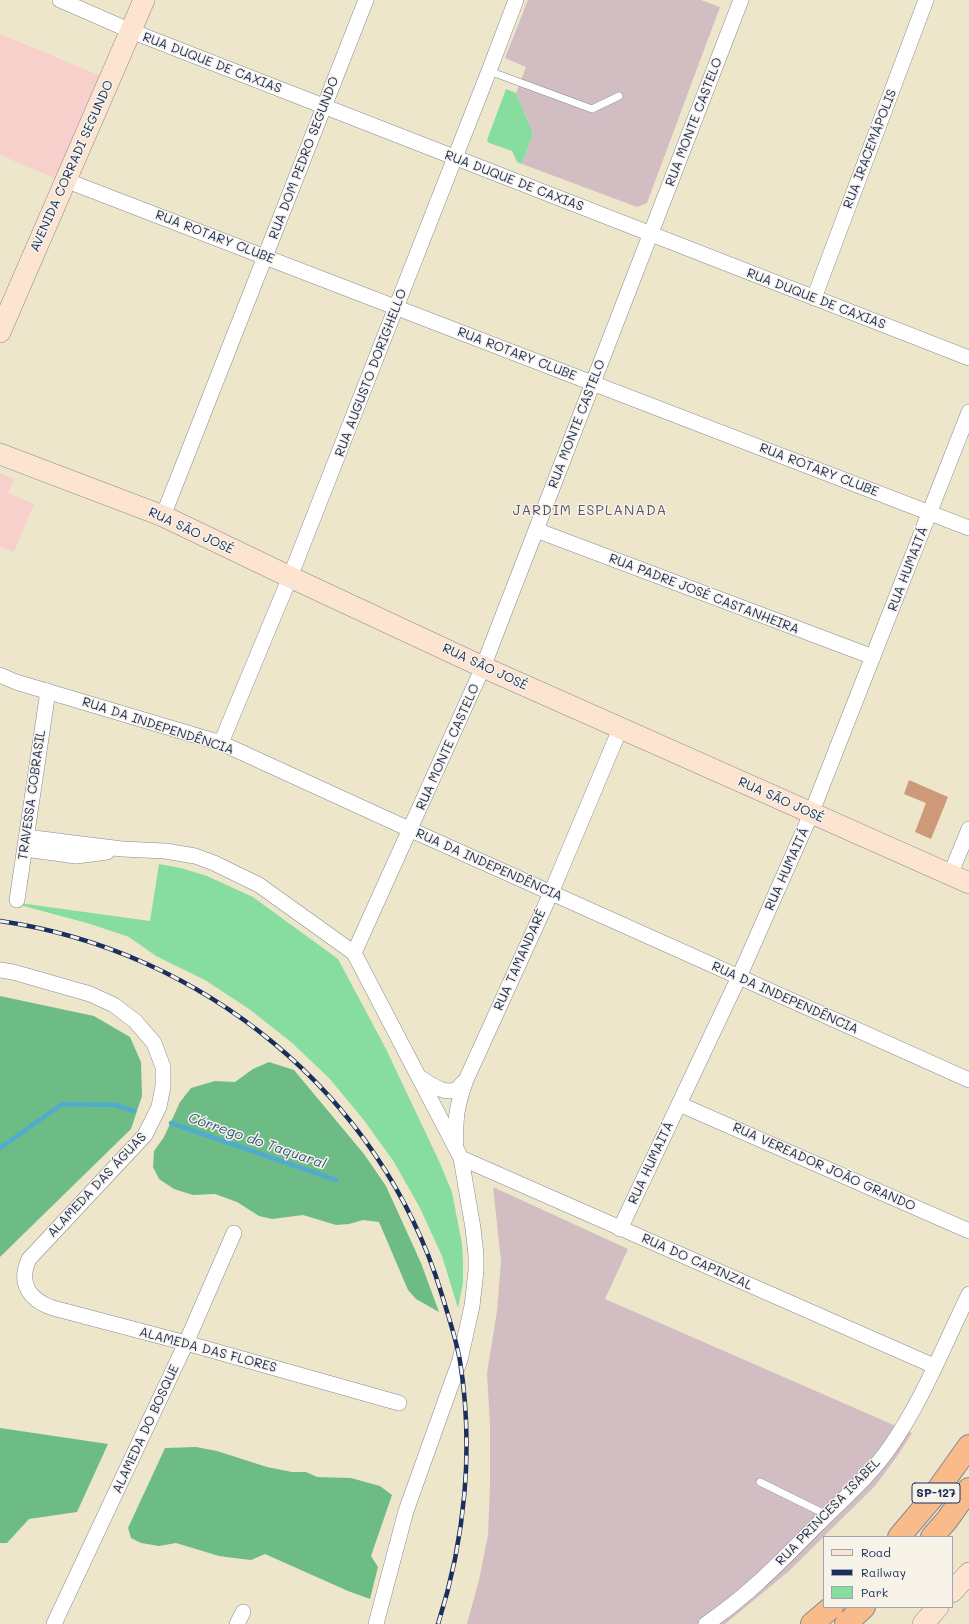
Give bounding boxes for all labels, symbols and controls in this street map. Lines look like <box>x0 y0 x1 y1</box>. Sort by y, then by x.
street label: RUA DUQUE DE CAXIAS <box>140 29 284 97</box>
street label: RUA MONTE CASTELO <box>662 55 726 189</box>
street label: RUA DOM PEDRO SEGUNDO <box>266 74 342 242</box>
street label: AVENIDA CORRADI SEGUNDO <box>27 78 117 254</box>
street label: RUA IRACEMÁPOLIS <box>840 87 900 211</box>
street label: RUA DUQUE DE CAXIAS <box>442 147 586 215</box>
street label: RUA ROTARY CLUBE <box>153 207 277 267</box>
street label: RUA DUQUE DE CAXIAS <box>744 265 888 333</box>
street label: RUA AUGUSTO DORIGHELLO <box>332 287 410 459</box>
street label: RUA ROTARY CLUBE <box>455 324 579 384</box>
street label: RUA MONTE CASTELO <box>545 357 609 491</box>
street label: RUA ROTARY CLUBE <box>757 440 881 500</box>
district label: JARDIM ESPLANADA <box>513 503 667 519</box>
street label: RUA SÃO JOSÉ <box>146 504 236 558</box>
street label: RUA HUMAITÁ <box>885 524 931 614</box>
street label: RUA PADRE JOSÉ CASTANHEIRA <box>607 550 801 638</box>
street label: RUA SÃO JOSÉ <box>440 640 530 694</box>
street label: RUA MONTE CASTELO <box>413 681 483 813</box>
street label: RUA DA INDEPENDÊNCIA <box>80 694 236 758</box>
street label: TRAVESSA COBRASIL <box>15 729 49 861</box>
street label: RUA SÃO JOSÉ <box>736 774 826 826</box>
street label: RUA HUMAITÁ <box>762 825 812 913</box>
street label: RUA DA INDEPENDÊNCIA <box>413 826 565 904</box>
street label: RUA TAMANDARÉ <box>491 907 549 1013</box>
street label: RUA DA INDEPENDÊNCIA <box>709 959 861 1037</box>
water label: Córrego do Taquaral <box>186 1109 328 1173</box>
street label: RUA HUMAITÁ <box>625 1119 677 1207</box>
street label: RUA VEREADOR JOÃO GRANDO <box>730 1120 918 1214</box>
street label: ALAMEDA DAS ÁGUAS <box>44 1129 150 1241</box>
street label: RUA DO CAPINZAL <box>639 1231 755 1293</box>
street label: ALAMEDA DAS FLORES <box>138 1324 278 1376</box>
street label: ALAMEDA DO BOSQUE <box>109 1362 183 1496</box>
street label: RUA PRINCESA ISABEL <box>773 1455 883 1569</box>
road number: SP-127 <box>912 1483 960 1503</box>
legend <box>823 1536 953 1608</box>
text: Road <box>861 1544 891 1560</box>
text: Railway <box>861 1564 906 1580</box>
text: Park <box>861 1584 888 1600</box>

